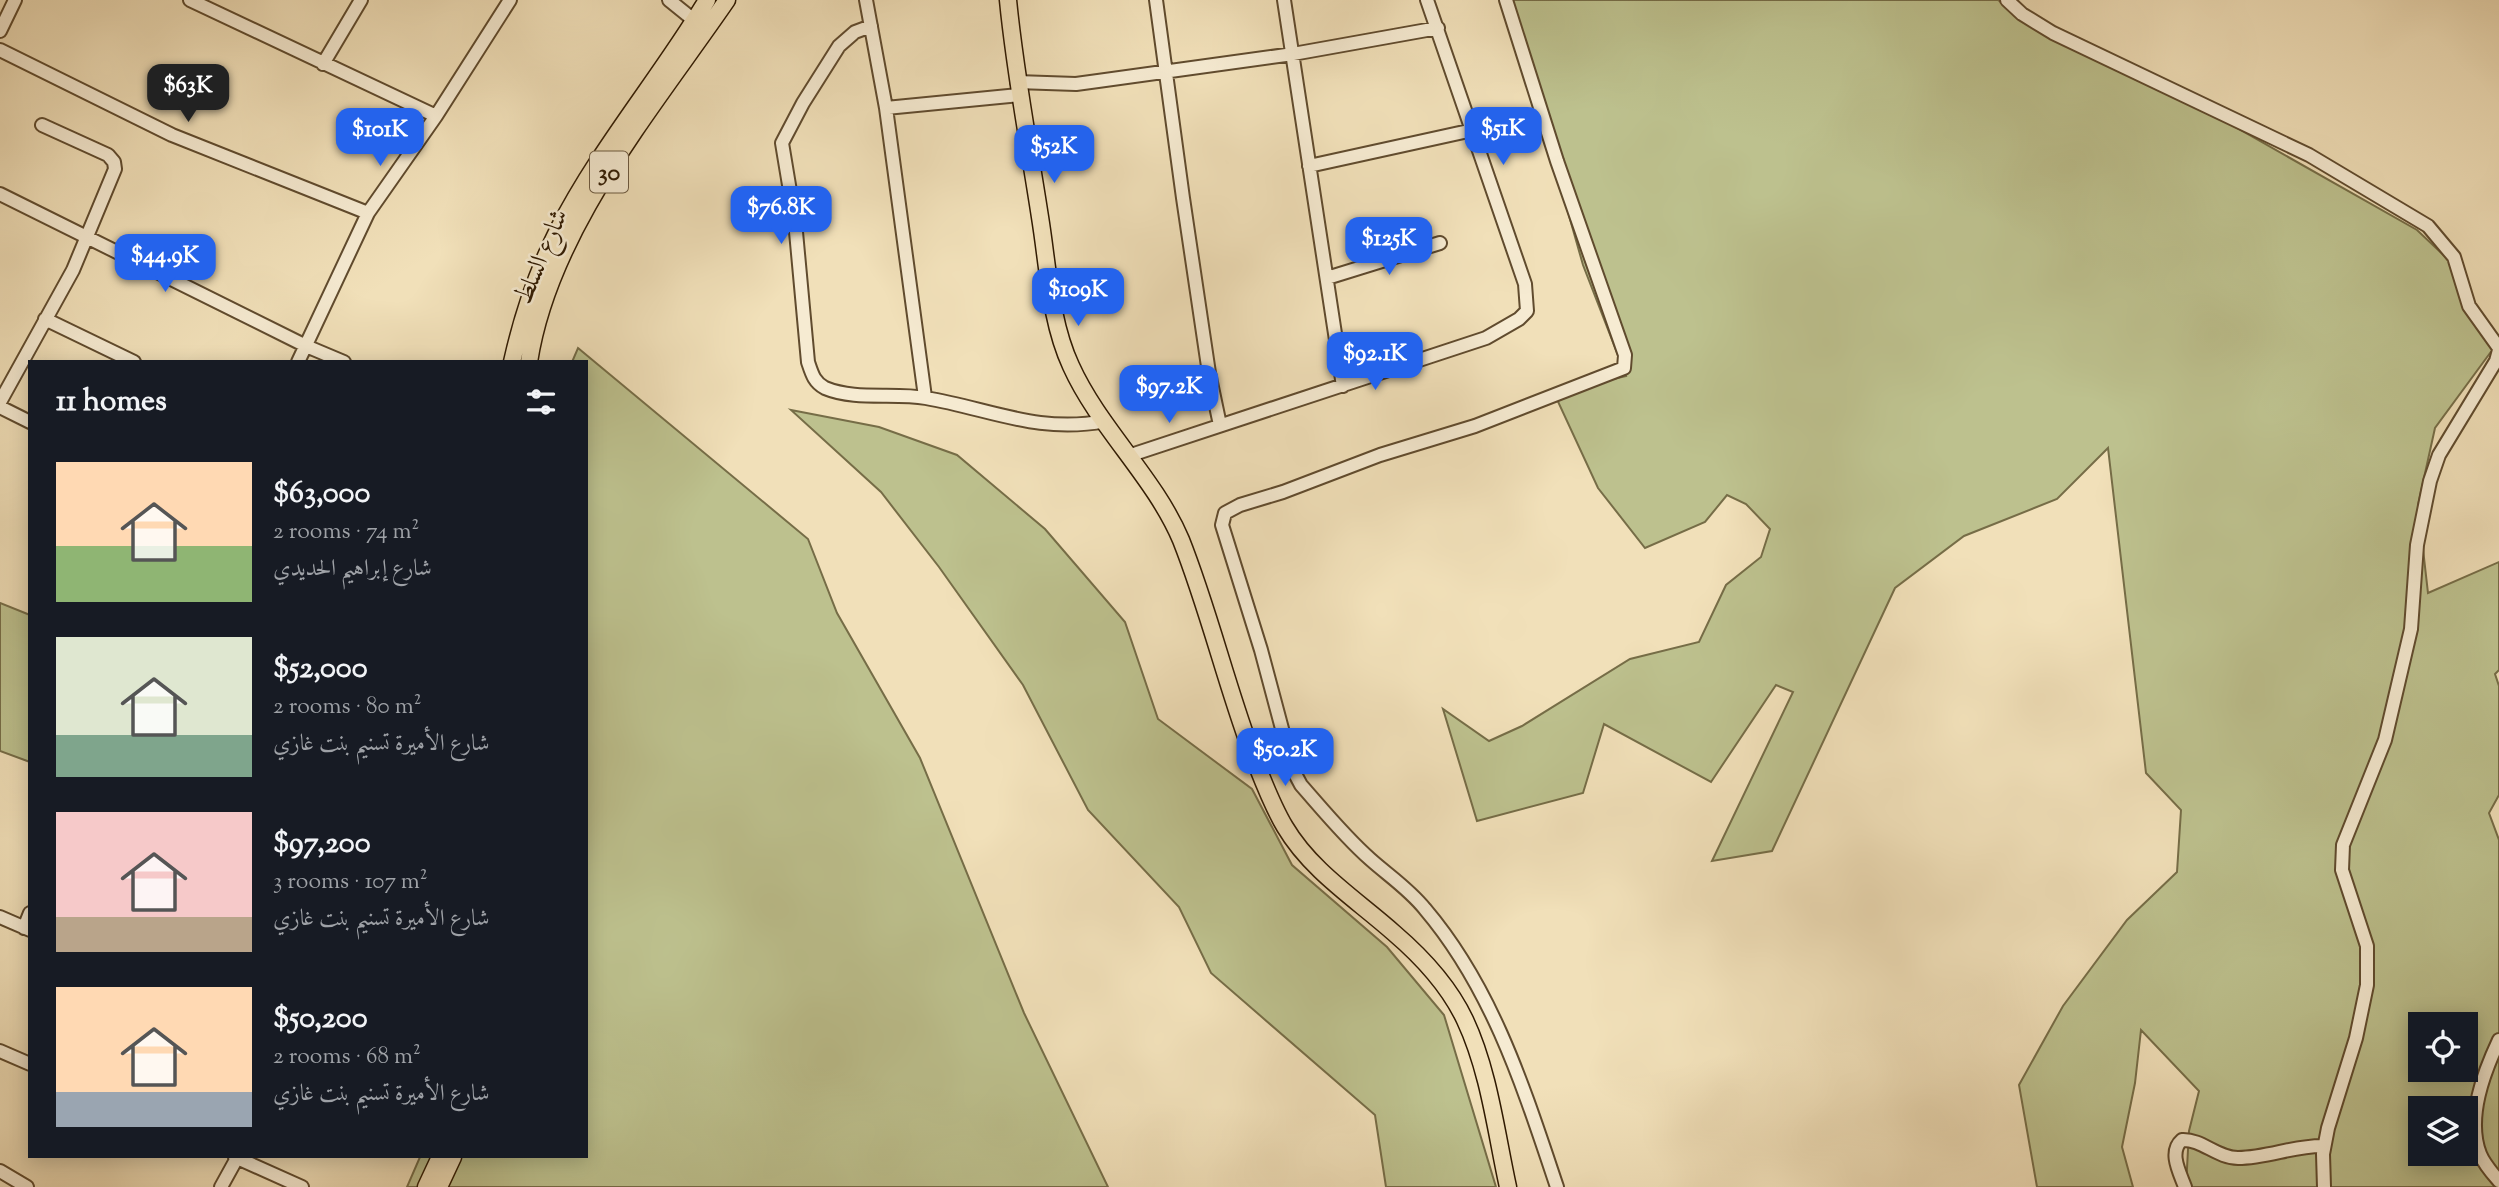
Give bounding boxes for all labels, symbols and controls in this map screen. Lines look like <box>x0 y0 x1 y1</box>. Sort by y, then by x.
pin: $63K <box>147 64 229 124</box>
text: $63K <box>163 70 213 103</box>
pin: $101K <box>331 108 429 168</box>
pin: $51K <box>1462 108 1544 167</box>
text: $51K <box>1481 113 1525 146</box>
text: $101K <box>352 114 408 147</box>
pin: $52K <box>1013 125 1095 185</box>
text: $52K <box>1030 131 1078 164</box>
road number: 30 <box>590 152 628 192</box>
pin: $76.8K <box>724 187 838 246</box>
text: $76.8K <box>747 192 815 225</box>
street label: شارع السلط <box>506 204 580 311</box>
pin: $125K <box>1340 218 1438 277</box>
text: $125K <box>1361 223 1417 256</box>
pin: $44.9K <box>108 234 222 294</box>
text: $44.9K <box>131 240 199 273</box>
pin: $109K <box>1029 268 1127 328</box>
text: $109K <box>1048 274 1108 307</box>
pin: $92.1K <box>1318 332 1432 392</box>
text: $92.1K <box>1343 338 1407 371</box>
pin: $97.2K <box>1112 366 1226 425</box>
text: $97.2K <box>1135 371 1203 404</box>
text: 11 homes <box>56 381 167 424</box>
icon: filters <box>522 383 560 421</box>
text: $63,000 <box>273 473 370 516</box>
icon: home <box>112 490 196 574</box>
text: 2 rooms · 74 m² <box>273 516 419 549</box>
text: شارع إبراهيم الحديدي <box>273 553 432 586</box>
text: $52,000 <box>273 648 368 691</box>
icon: home <box>112 665 196 749</box>
text: 2 rooms · 80 m² <box>273 691 421 724</box>
text: شارع الأميرة تسنيم بنت غازي <box>273 728 489 761</box>
pin: $50.2K <box>1228 728 1342 788</box>
text: $50.2K <box>1253 734 1317 767</box>
text: $97,200 <box>273 823 371 866</box>
icon: home <box>112 840 196 924</box>
text: 3 rooms · 107 m² <box>273 866 428 899</box>
text: شارع الأميرة تسنيم بنت غازي <box>273 903 489 936</box>
text: $50,200 <box>273 998 368 1041</box>
map controls <box>2408 1012 2478 1166</box>
button: locate <box>2408 1012 2478 1082</box>
icon: home <box>112 1015 196 1099</box>
text: 2 rooms · 68 m² <box>273 1041 421 1074</box>
text: شارع الأميرة تسنيم بنت غازي <box>273 1078 489 1111</box>
button: layers <box>2408 1096 2478 1166</box>

